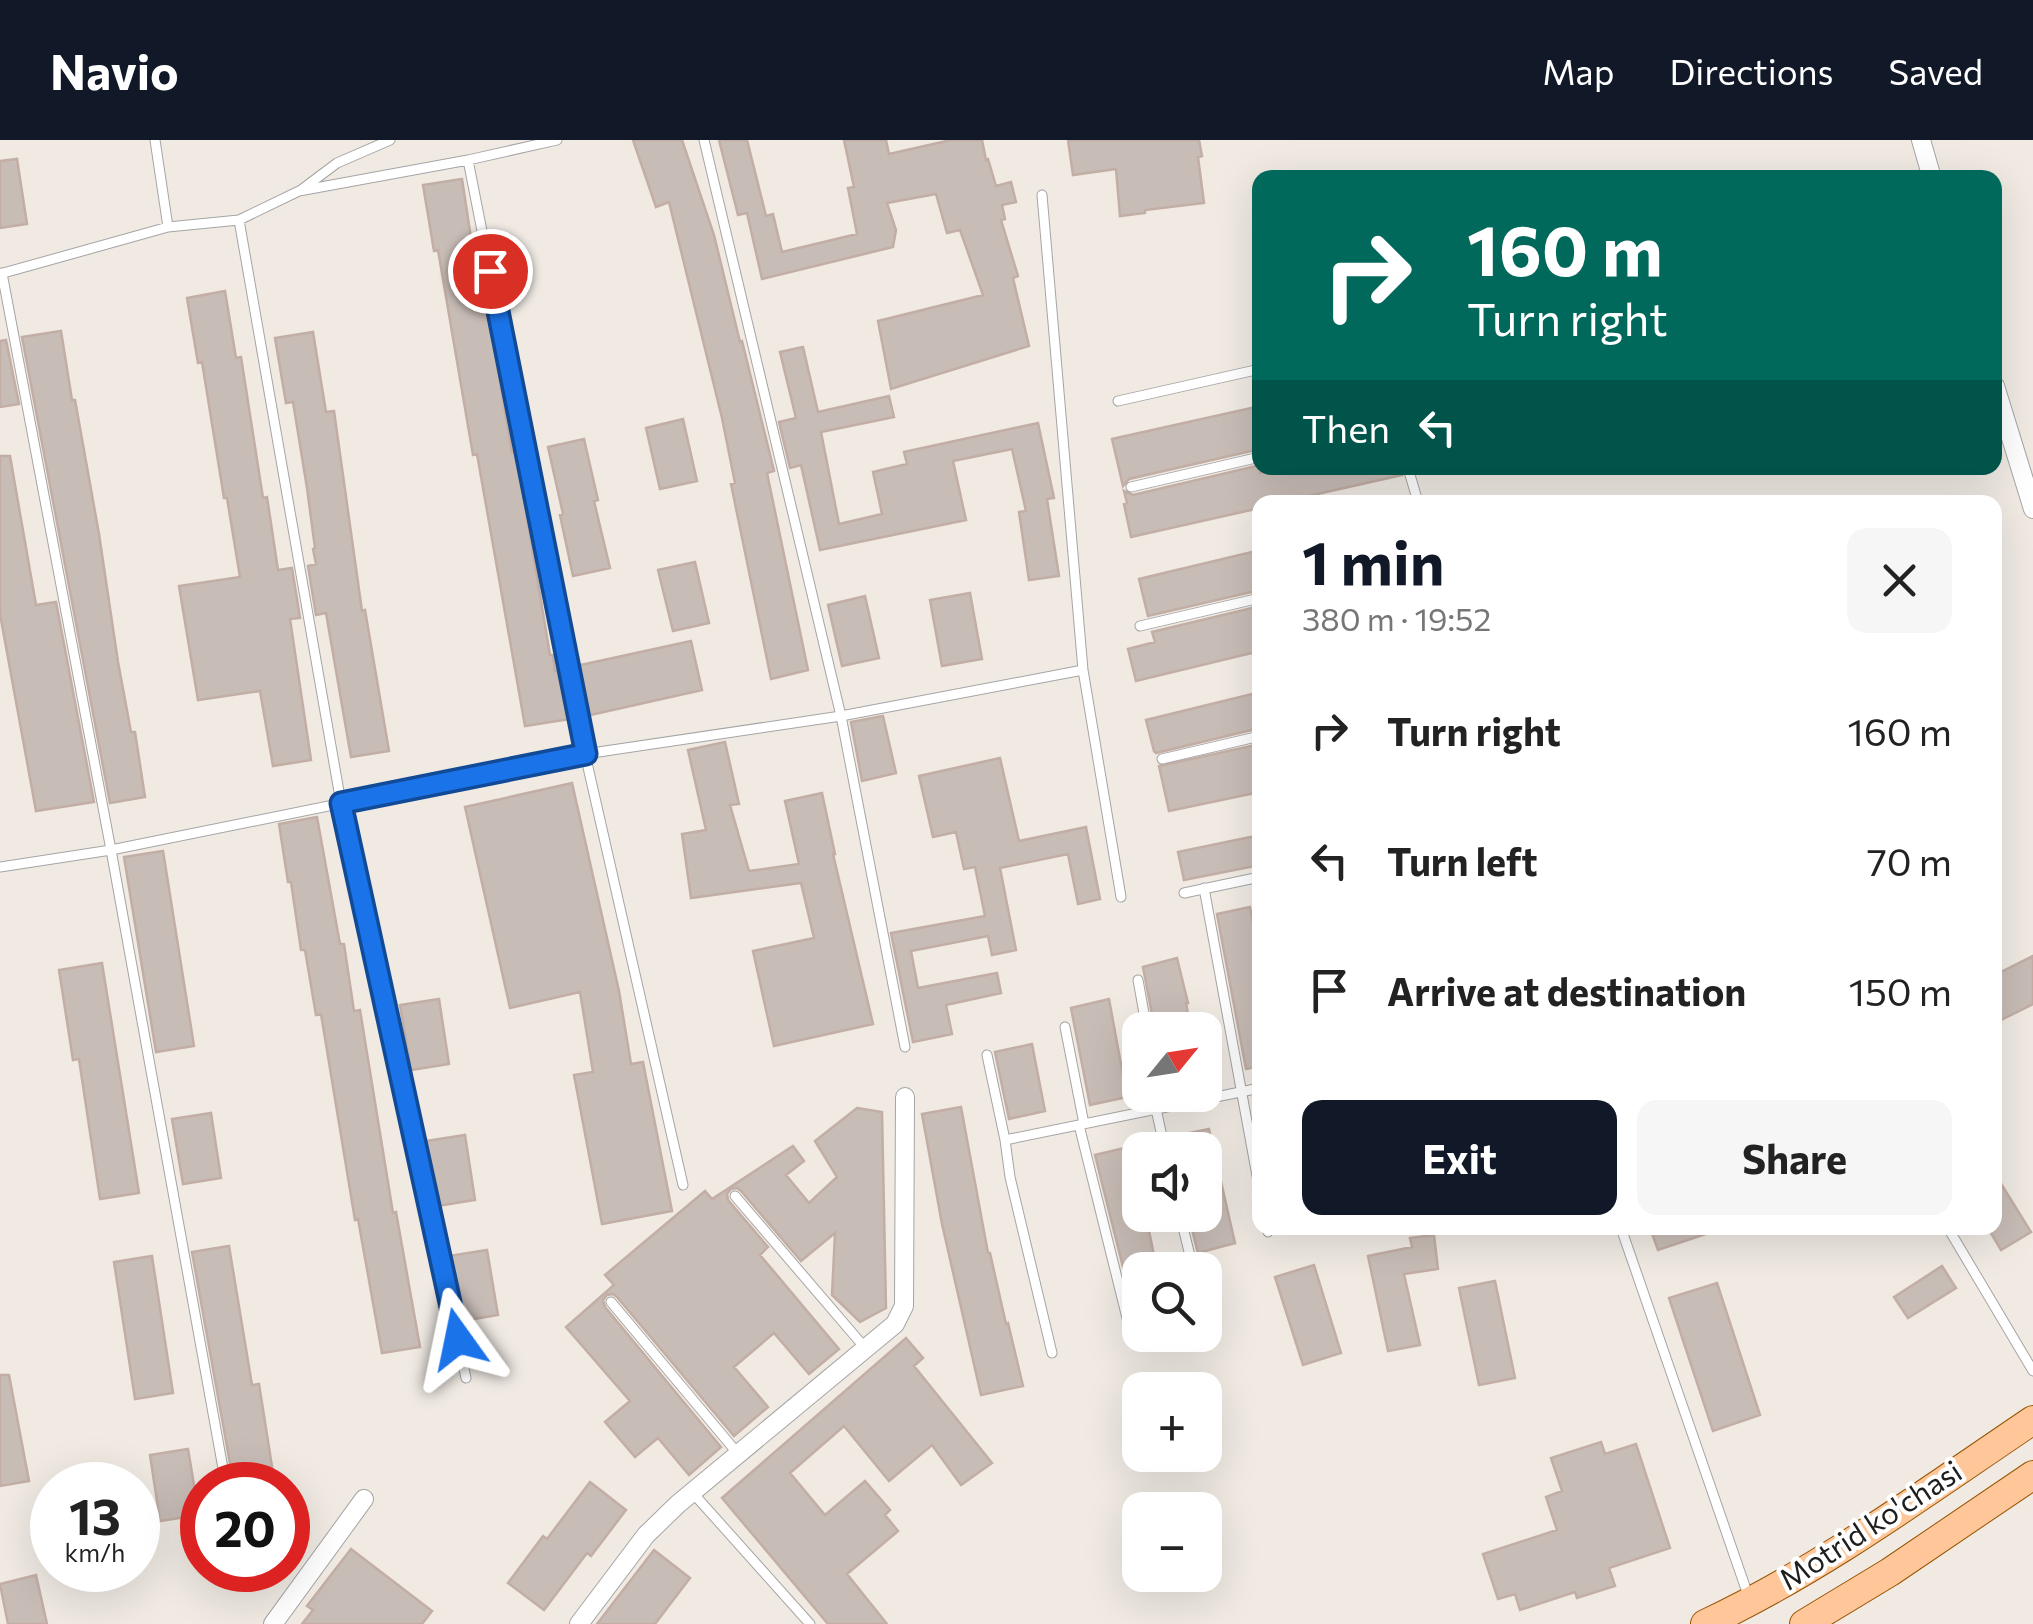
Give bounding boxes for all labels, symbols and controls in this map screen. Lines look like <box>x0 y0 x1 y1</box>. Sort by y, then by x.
text: Navio <box>50 41 179 100</box>
text: Map <box>1542 49 1614 92</box>
text: Directions <box>1669 49 1834 92</box>
text: Saved <box>1889 49 1983 92</box>
text: 160 m <box>1467 205 1663 290</box>
icon: right <box>1302 210 1432 340</box>
pin <box>448 229 533 314</box>
icon: arrive <box>463 244 518 299</box>
text: Turn right <box>1467 290 1668 345</box>
icon: left <box>1410 400 1465 455</box>
text: Then <box>1302 404 1390 451</box>
text: 1 min <box>1302 524 1444 597</box>
button: close <box>1847 528 1952 633</box>
text: 380 m · 19:52 <box>1302 598 1491 638</box>
icon: right <box>1302 703 1357 758</box>
text: Turn right <box>1387 707 1561 754</box>
text: 160 m <box>1847 707 1952 754</box>
icon: left <box>1302 833 1357 888</box>
text: Turn left <box>1387 837 1538 884</box>
text: 70 m <box>1867 837 1952 884</box>
icon: arrive <box>1302 963 1357 1018</box>
text: Arrive at destination <box>1387 967 1746 1014</box>
text: 150 m <box>1849 967 1952 1014</box>
north arrow <box>1122 1012 1222 1112</box>
map controls <box>1122 1012 1222 1592</box>
button: Exit <box>1302 1100 1617 1215</box>
button: Share <box>1637 1100 1952 1215</box>
button: sound <box>1122 1132 1222 1232</box>
button: search <box>1122 1252 1222 1352</box>
position arrow <box>406 1287 510 1391</box>
button: + <box>1122 1372 1222 1472</box>
street label: Motrid ko'chasi <box>1771 1451 1968 1597</box>
speed limit sign: 20 <box>180 1462 310 1592</box>
text: 13 <box>69 1484 121 1545</box>
button: − <box>1122 1492 1222 1592</box>
text: km/h <box>65 1537 125 1567</box>

